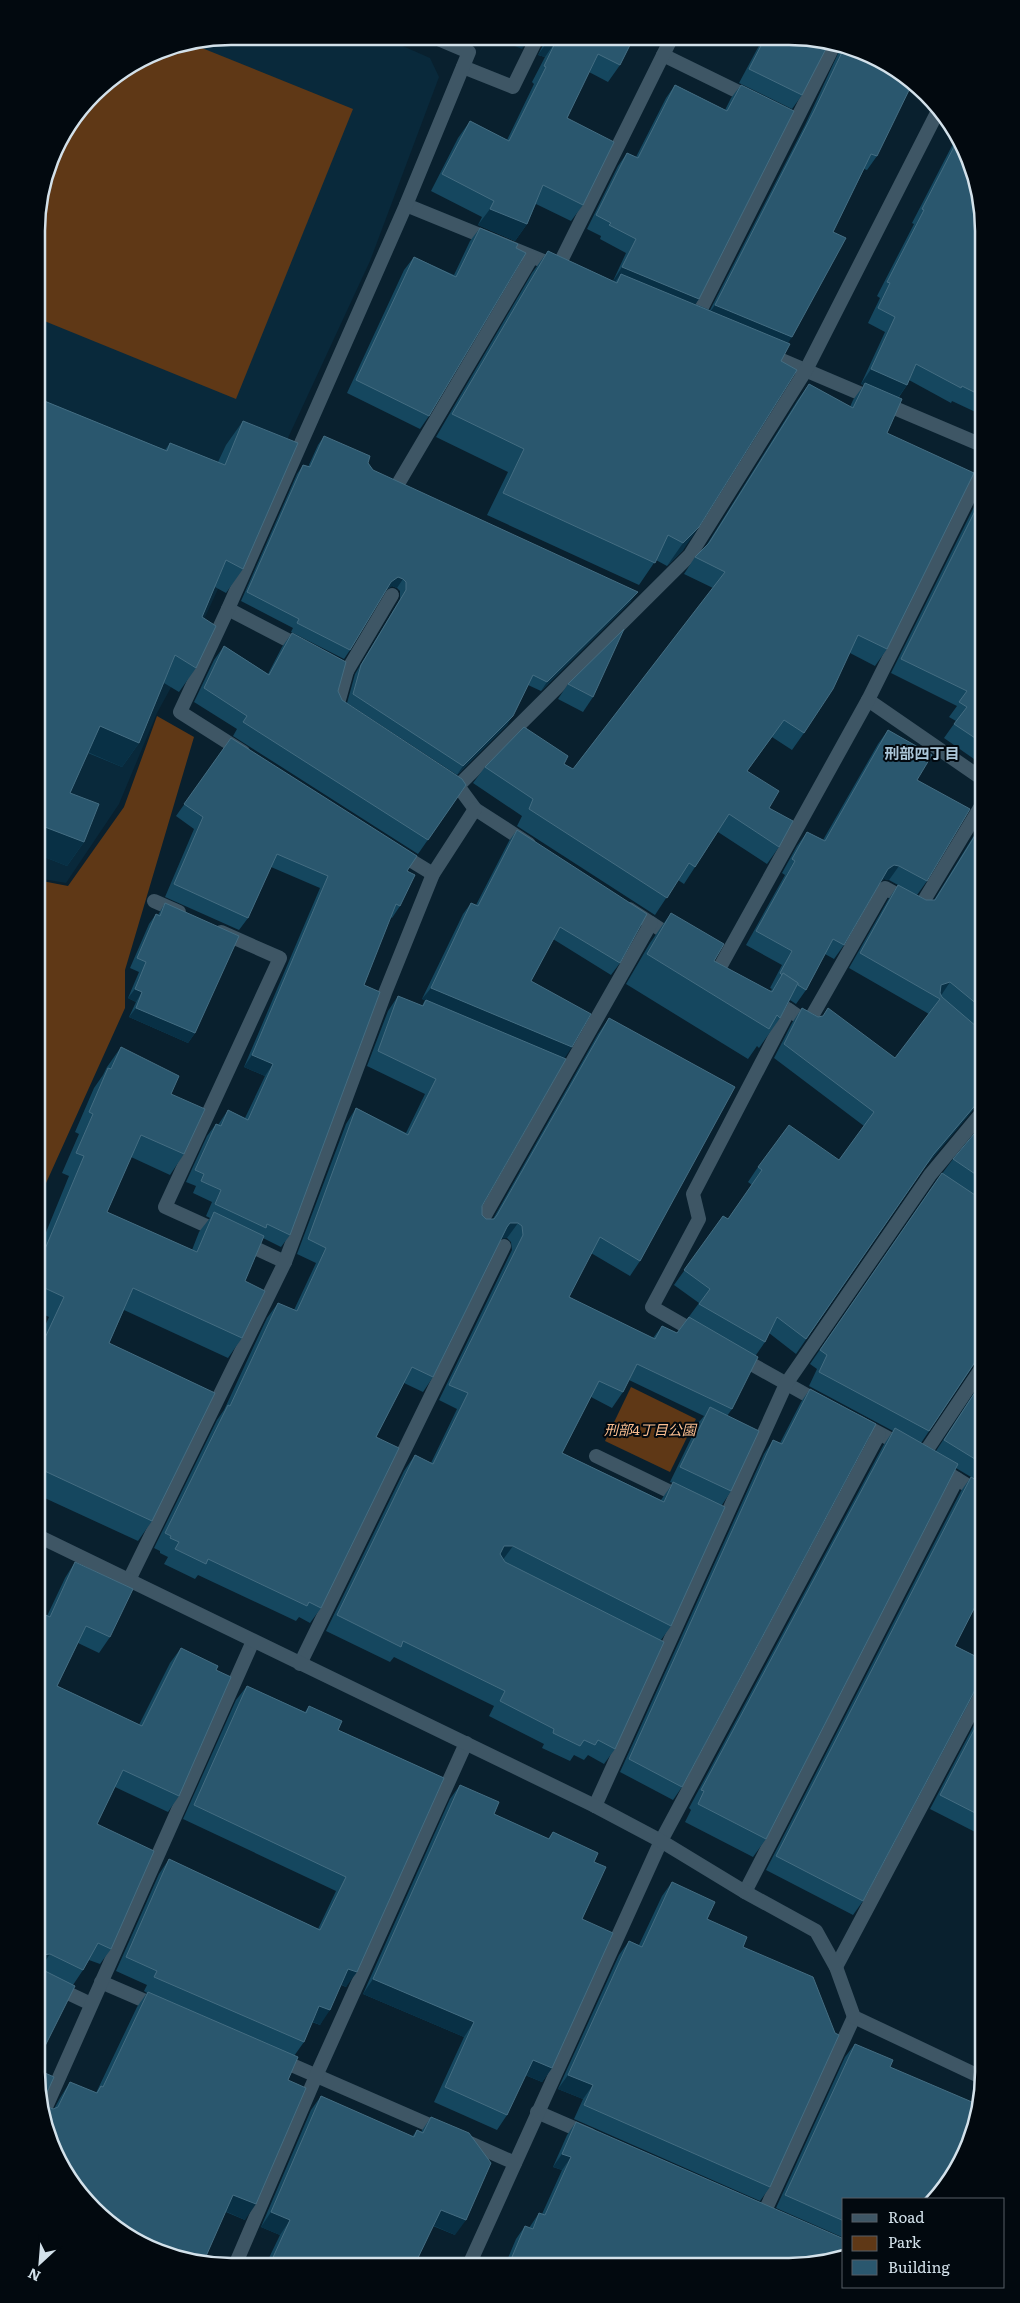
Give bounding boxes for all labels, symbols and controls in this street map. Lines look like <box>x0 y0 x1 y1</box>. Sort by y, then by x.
district label: 刑部四丁目 <box>884 741 960 764</box>
park label: 刑部4丁目公園 <box>604 1419 698 1439</box>
legend <box>842 2198 1005 2288</box>
text: Road <box>888 2205 924 2228</box>
text: Park <box>888 2230 922 2253</box>
north arrow <box>15 2238 65 2288</box>
text: Building <box>888 2255 950 2278</box>
text: N <box>24 2264 44 2287</box>

